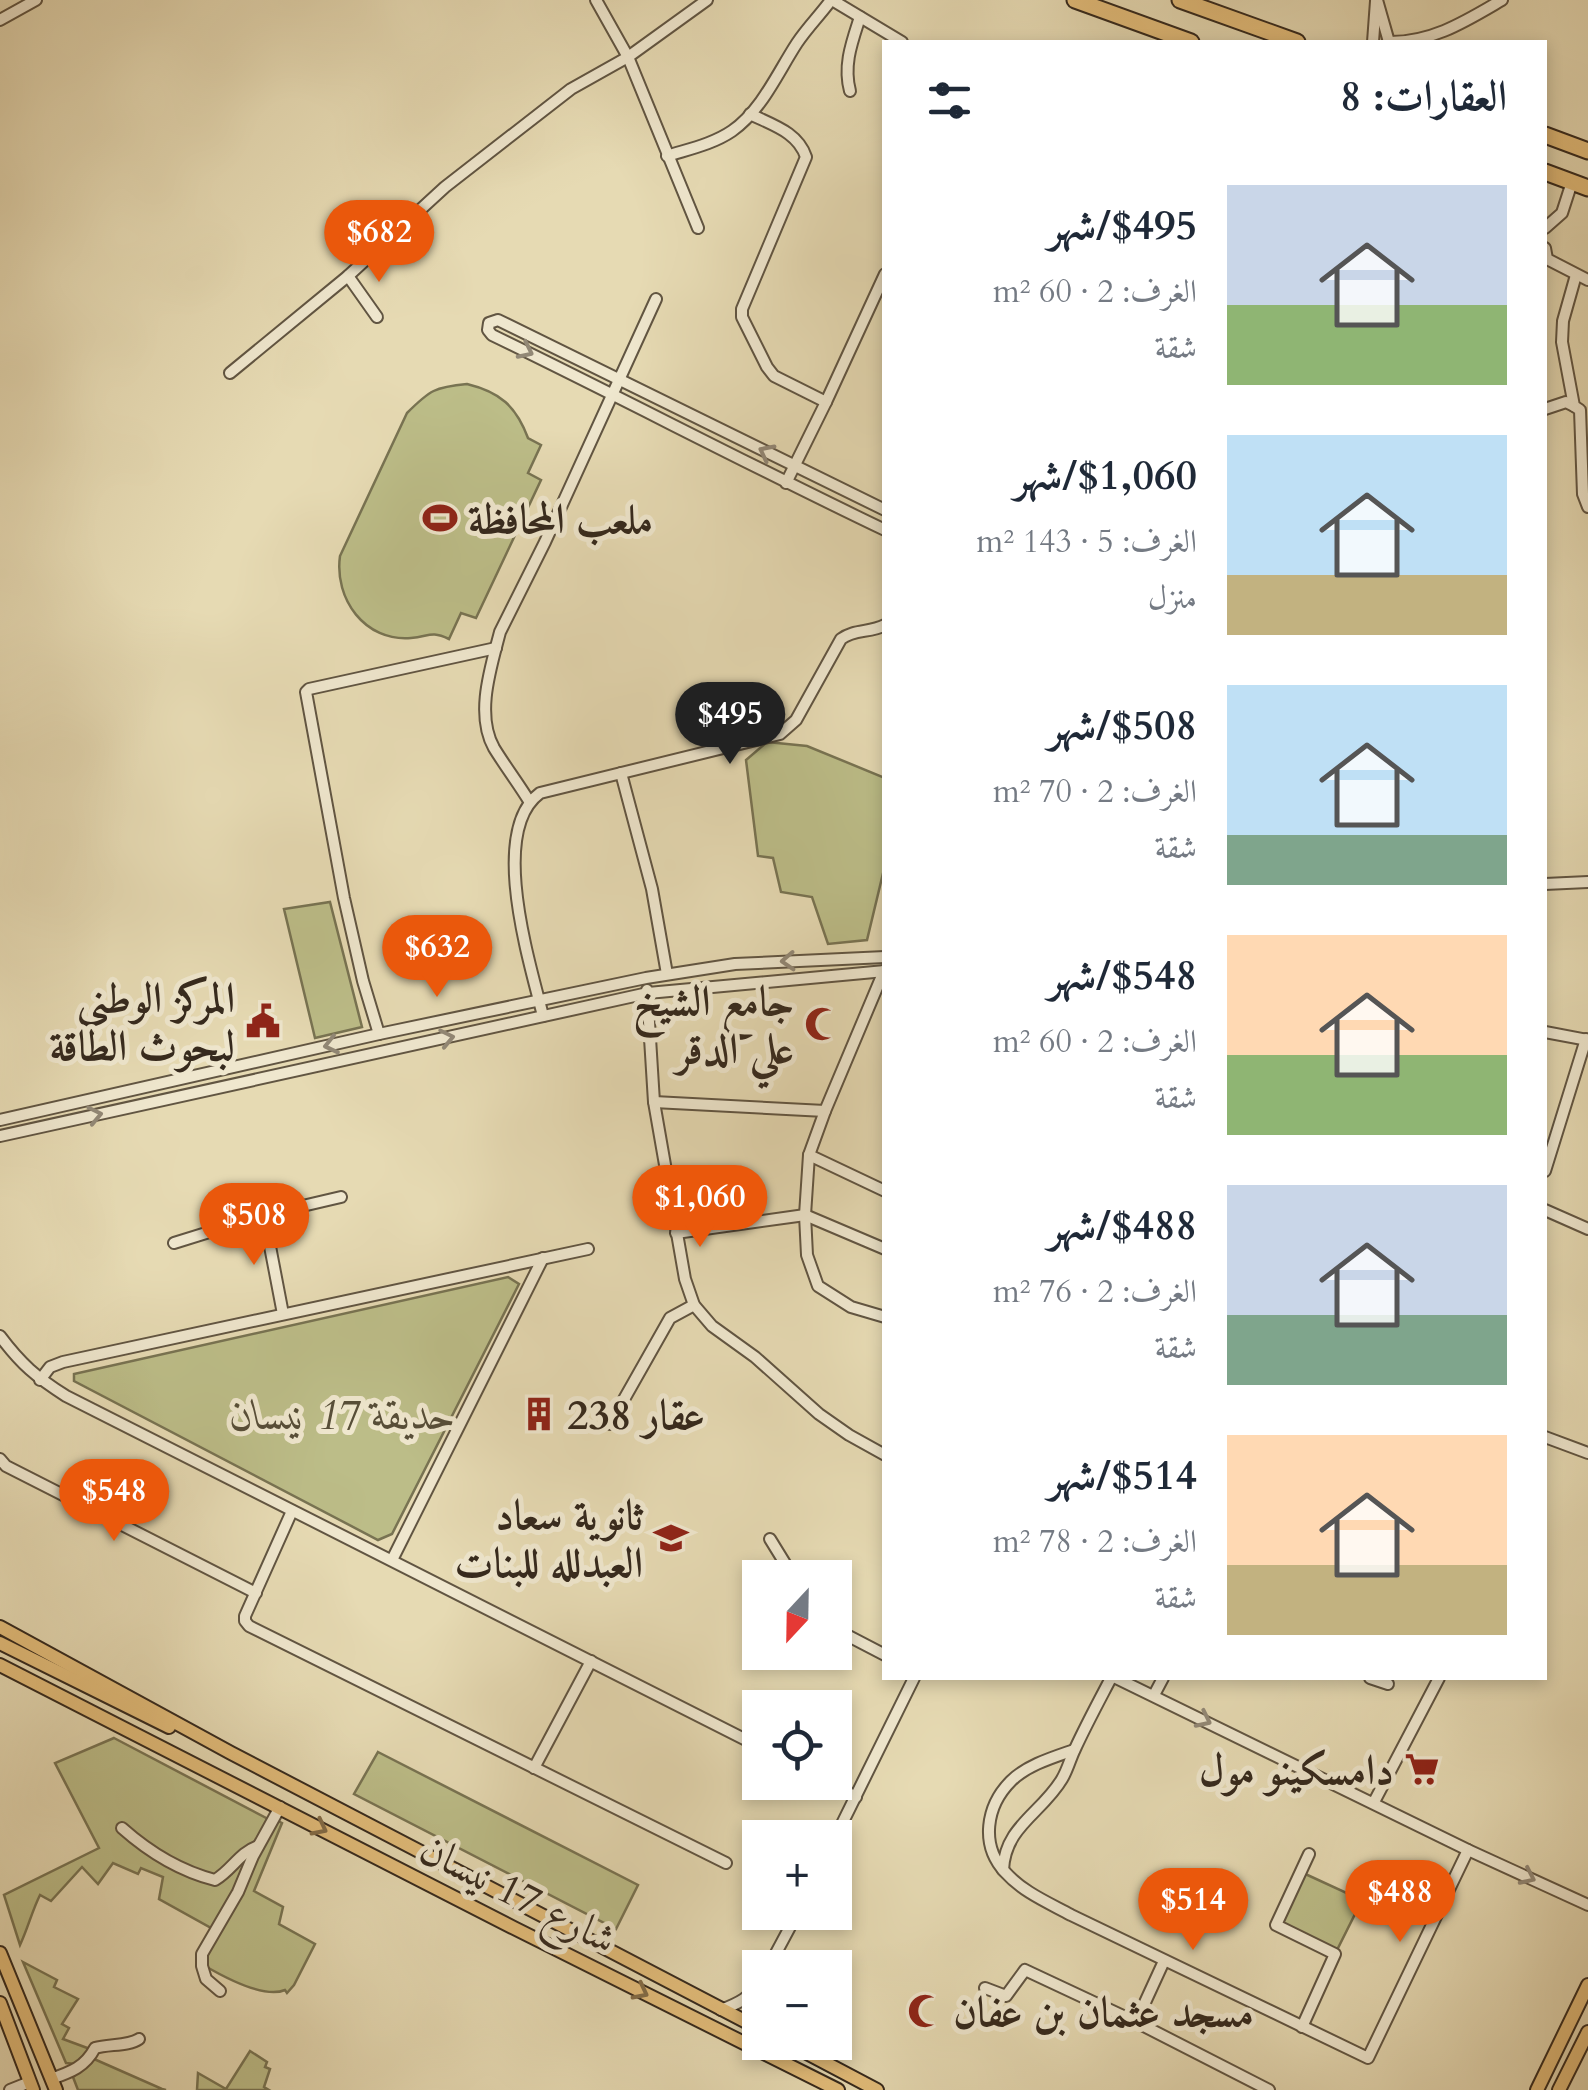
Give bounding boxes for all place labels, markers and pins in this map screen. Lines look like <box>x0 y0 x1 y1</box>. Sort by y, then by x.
pin: $682 <box>320 200 438 285</box>
place label: ملعب المحافظة <box>468 491 653 548</box>
sports icon: ملعب المحافظة <box>421 499 459 537</box>
pin: $495 <box>671 682 789 767</box>
pin: $632 <box>378 915 496 1000</box>
place label: المركز الوطني لبحوث الطاقة <box>50 970 235 1075</box>
place label: جامع الشيخ علي الدقر <box>633 973 794 1089</box>
public building icon: المركز الوطني لبحوث الطاقة <box>244 1002 282 1040</box>
mosque icon: جامع الشيخ علي الدقر <box>803 1005 841 1043</box>
pin: $1,060 <box>619 1165 781 1250</box>
pin: $508 <box>195 1183 313 1268</box>
place label: عقار 238 <box>567 1387 705 1444</box>
building icon: عقار 238 <box>520 1395 558 1433</box>
pin: $548 <box>55 1459 173 1544</box>
place label: ثانوية سعاد العبدلله للبنات <box>455 1487 644 1592</box>
school or university icon: ثانوية سعاد العبدلله للبنات <box>652 1519 690 1557</box>
place label: دامسكينو مول <box>1199 1742 1394 1799</box>
supermarket icon: دامسكينو مول <box>1403 1750 1441 1788</box>
pin: $488 <box>1341 1860 1459 1945</box>
pin: $514 <box>1134 1868 1252 1953</box>
place label: مسجد عثمان بن عفان <box>953 1984 1254 2041</box>
mosque icon: مسجد عثمان بن عفان <box>906 1992 944 2030</box>

